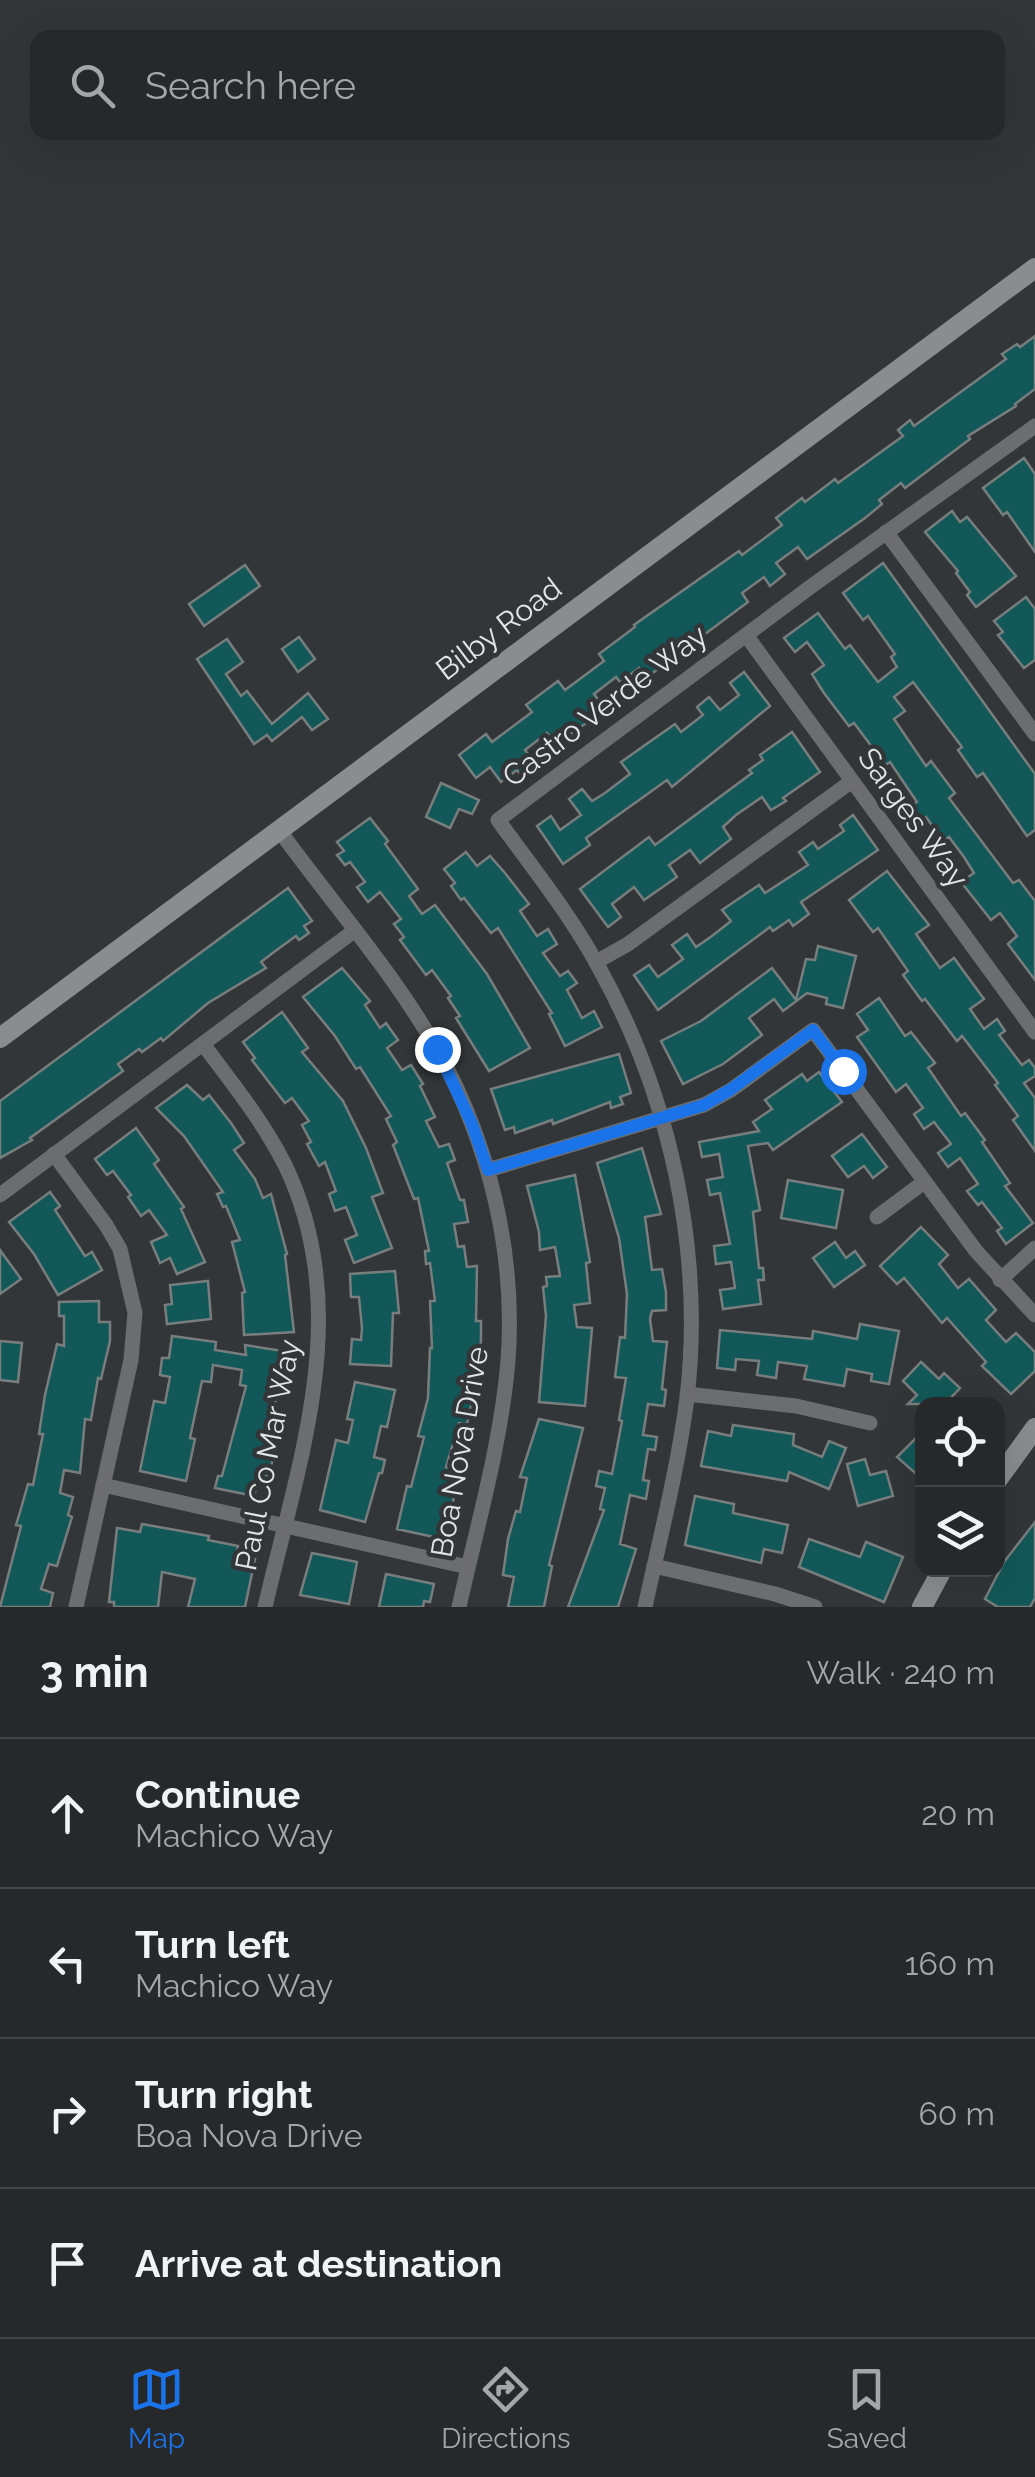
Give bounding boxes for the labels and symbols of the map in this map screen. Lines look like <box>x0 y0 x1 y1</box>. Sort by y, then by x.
street label: Bilby Road <box>429 570 568 687</box>
street label: Castro Verde Way <box>496 617 714 794</box>
street label: Sarges Way <box>851 741 976 894</box>
route end <box>415 1027 461 1073</box>
route start <box>821 1049 867 1095</box>
street label: Paul Co Mar Way <box>228 1336 307 1573</box>
street label: Boa Nova Drive <box>424 1344 495 1560</box>

